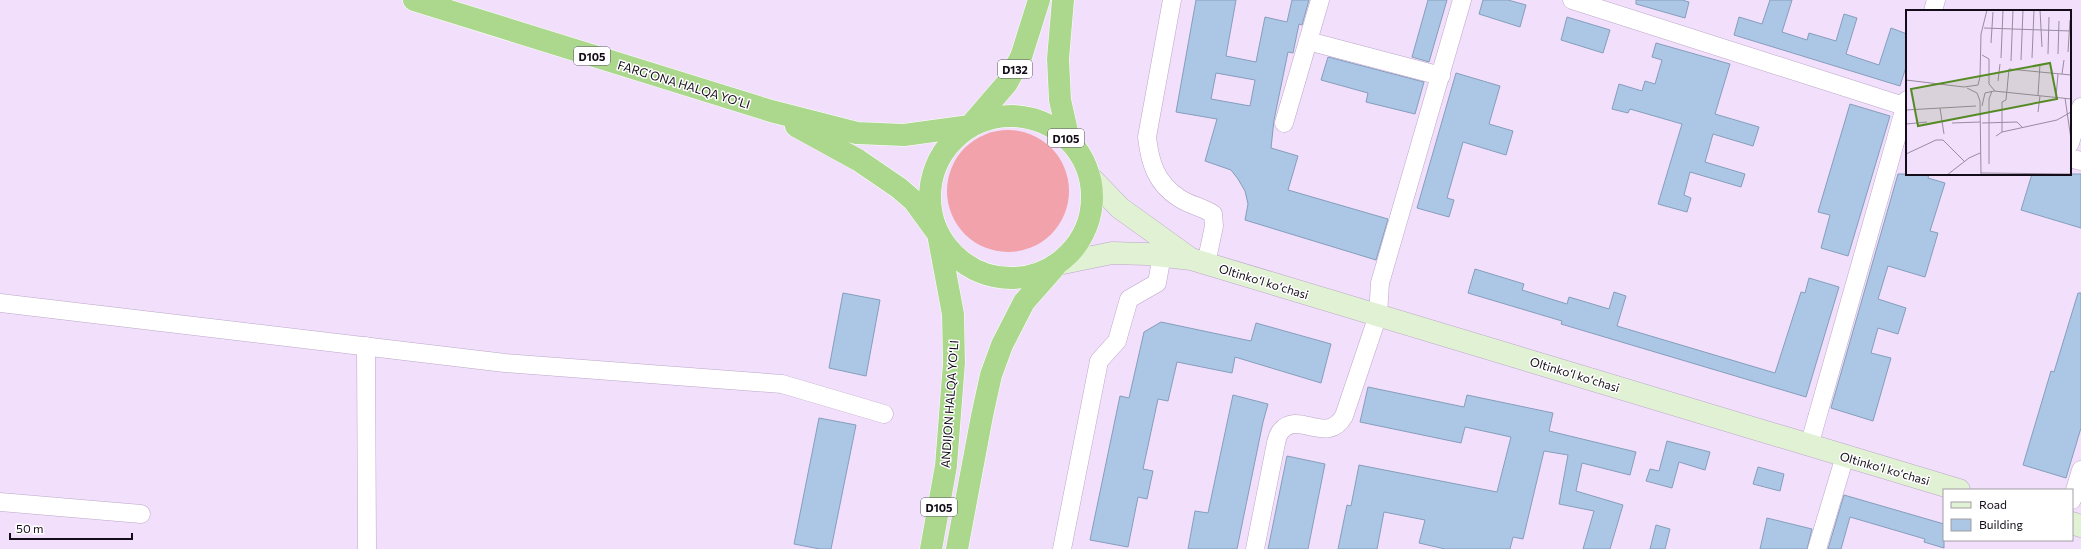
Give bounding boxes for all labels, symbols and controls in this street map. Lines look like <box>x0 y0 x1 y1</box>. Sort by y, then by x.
inset map <box>1906 10 2071 175</box>
road number: D105 <box>574 47 610 65</box>
street label: FARG‘ONA HALQA YO‘LI <box>616 57 752 111</box>
road number: D132 <box>998 60 1032 78</box>
road number: D105 <box>1048 129 1084 147</box>
street label: Oltinkoʻl koʻchasi <box>1217 261 1311 301</box>
street label: ANDIJON HALQA YO‘LI <box>938 340 961 469</box>
street label: Oltinkoʻl koʻchasi <box>1528 354 1622 394</box>
street label: Oltinkoʻl koʻchasi <box>1838 448 1932 488</box>
legend <box>1943 489 2073 541</box>
text: Road <box>1979 497 2007 511</box>
road number: D105 <box>921 498 957 516</box>
scale bar <box>10 515 132 541</box>
text: Building <box>1979 517 2023 531</box>
text: 50 m <box>16 521 44 535</box>

